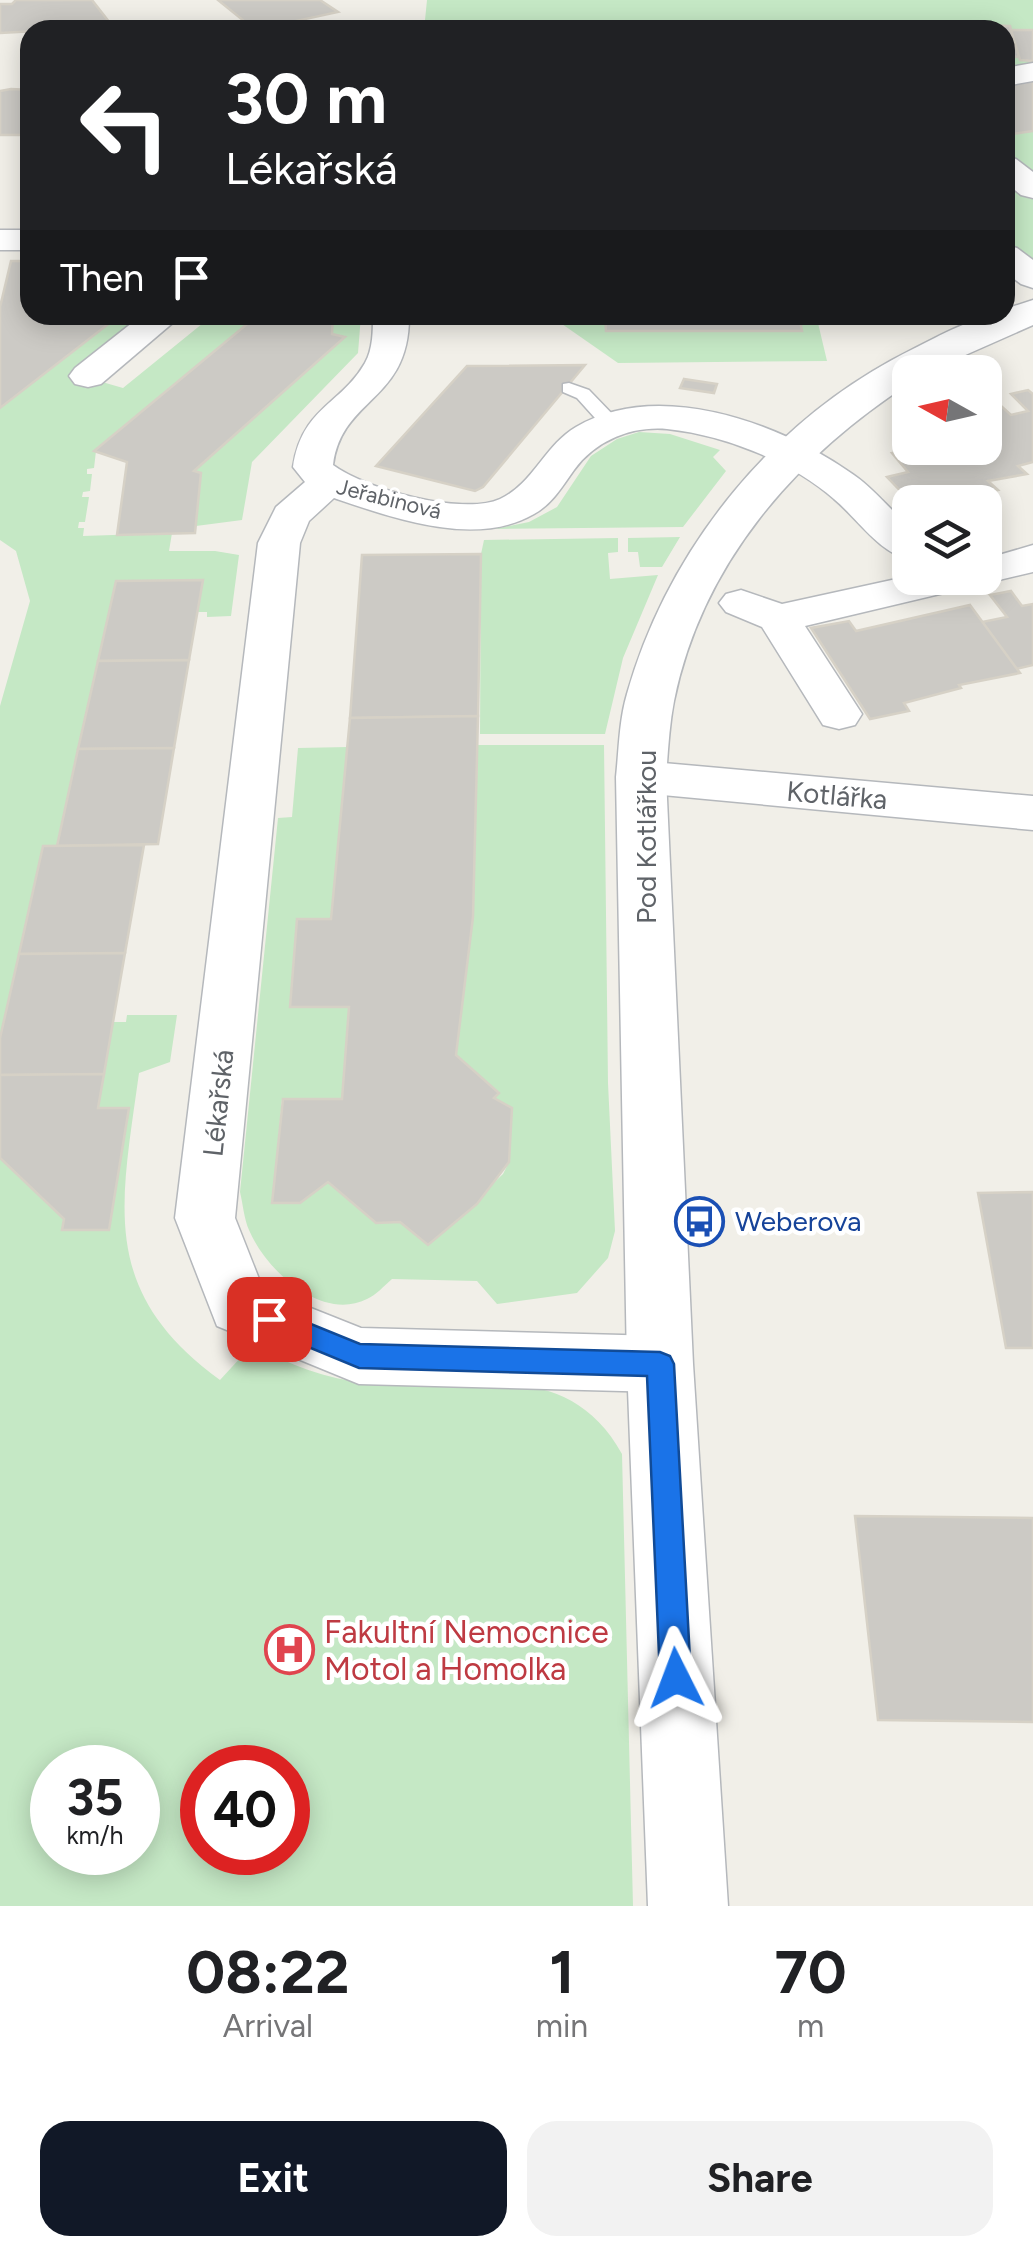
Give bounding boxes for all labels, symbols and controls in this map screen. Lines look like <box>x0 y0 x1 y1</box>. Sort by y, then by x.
text: 30 m <box>225 56 387 141</box>
icon: left <box>60 60 190 190</box>
text: Lékařská <box>225 141 398 195</box>
icon: arrive <box>164 250 219 305</box>
text: Then <box>60 255 144 301</box>
north arrow <box>892 355 1002 465</box>
map controls <box>892 355 1002 595</box>
street label: Jeřabinová <box>334 473 444 525</box>
button: layers <box>892 485 1002 595</box>
street label: Pod Kotlářkou <box>629 750 663 924</box>
street label: Kotlářka <box>785 774 889 816</box>
street label: Lékařská <box>195 1048 241 1158</box>
bus stop icon: Weberova <box>674 1195 726 1247</box>
place label: Weberova <box>735 1204 862 1238</box>
pin <box>227 1277 312 1362</box>
icon: arrive <box>242 1292 297 1347</box>
place label: Fakultní Nemocnice Motol a Homolka <box>324 1613 609 1688</box>
hospital icon: Fakultní Nemocnice Motol a Homolka <box>263 1624 315 1676</box>
position arrow <box>624 1626 728 1730</box>
speed limit sign: 40 <box>180 1745 310 1875</box>
text: 35 <box>67 1767 123 1828</box>
text: km/h <box>66 1820 124 1850</box>
text: 08:22 <box>186 1936 349 2008</box>
text: 1 <box>549 1936 575 2008</box>
text: 70 <box>774 1936 847 2008</box>
text: Arrival <box>223 2007 313 2045</box>
text: min <box>536 2007 588 2045</box>
text: m <box>797 2007 824 2045</box>
button: Exit <box>40 2121 507 2236</box>
button: Share <box>527 2121 993 2236</box>

